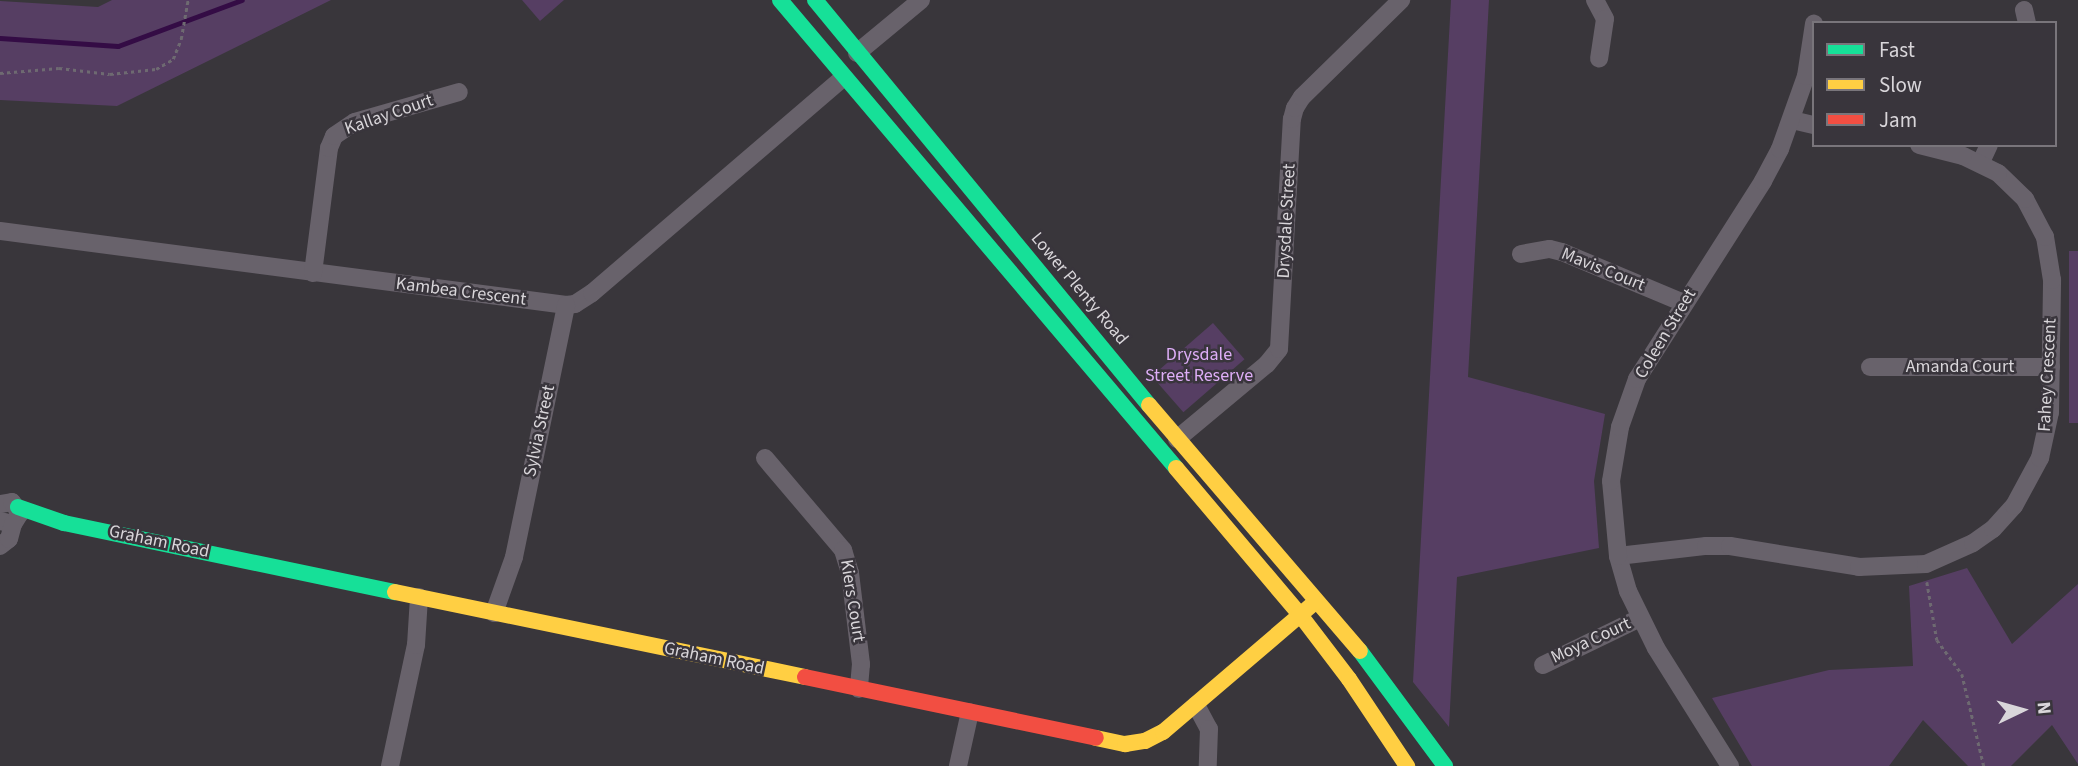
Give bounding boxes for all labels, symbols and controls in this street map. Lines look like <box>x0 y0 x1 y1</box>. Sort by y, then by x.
legend <box>1812 21 2057 147</box>
text: Fast <box>1879 35 1915 65</box>
text: Slow <box>1879 70 1922 100</box>
street label: Kallay Court <box>342 90 436 140</box>
text: Jam <box>1879 105 1917 135</box>
street label: Drysdale Street <box>1273 163 1301 279</box>
street label: Lower Plenty Road <box>1026 228 1132 350</box>
street label: Mavis Court <box>1558 243 1648 297</box>
street label: Kambea Crescent <box>395 273 527 311</box>
street label: Coleen Street <box>1631 285 1701 383</box>
street label: Fahey Crescent <box>2034 318 2062 432</box>
park label: Drysdale Street Reserve <box>1145 345 1253 388</box>
street label: Amanda Court <box>1906 356 2014 378</box>
street label: Sylvia Street <box>520 383 560 479</box>
street label: Graham Road <box>107 521 211 563</box>
street label: Kiers Court <box>835 558 869 644</box>
street label: Moya Court <box>1548 613 1634 669</box>
street label: Graham Road <box>662 638 766 680</box>
north arrow <box>1987 675 2057 745</box>
text: N <box>2029 701 2057 716</box>

